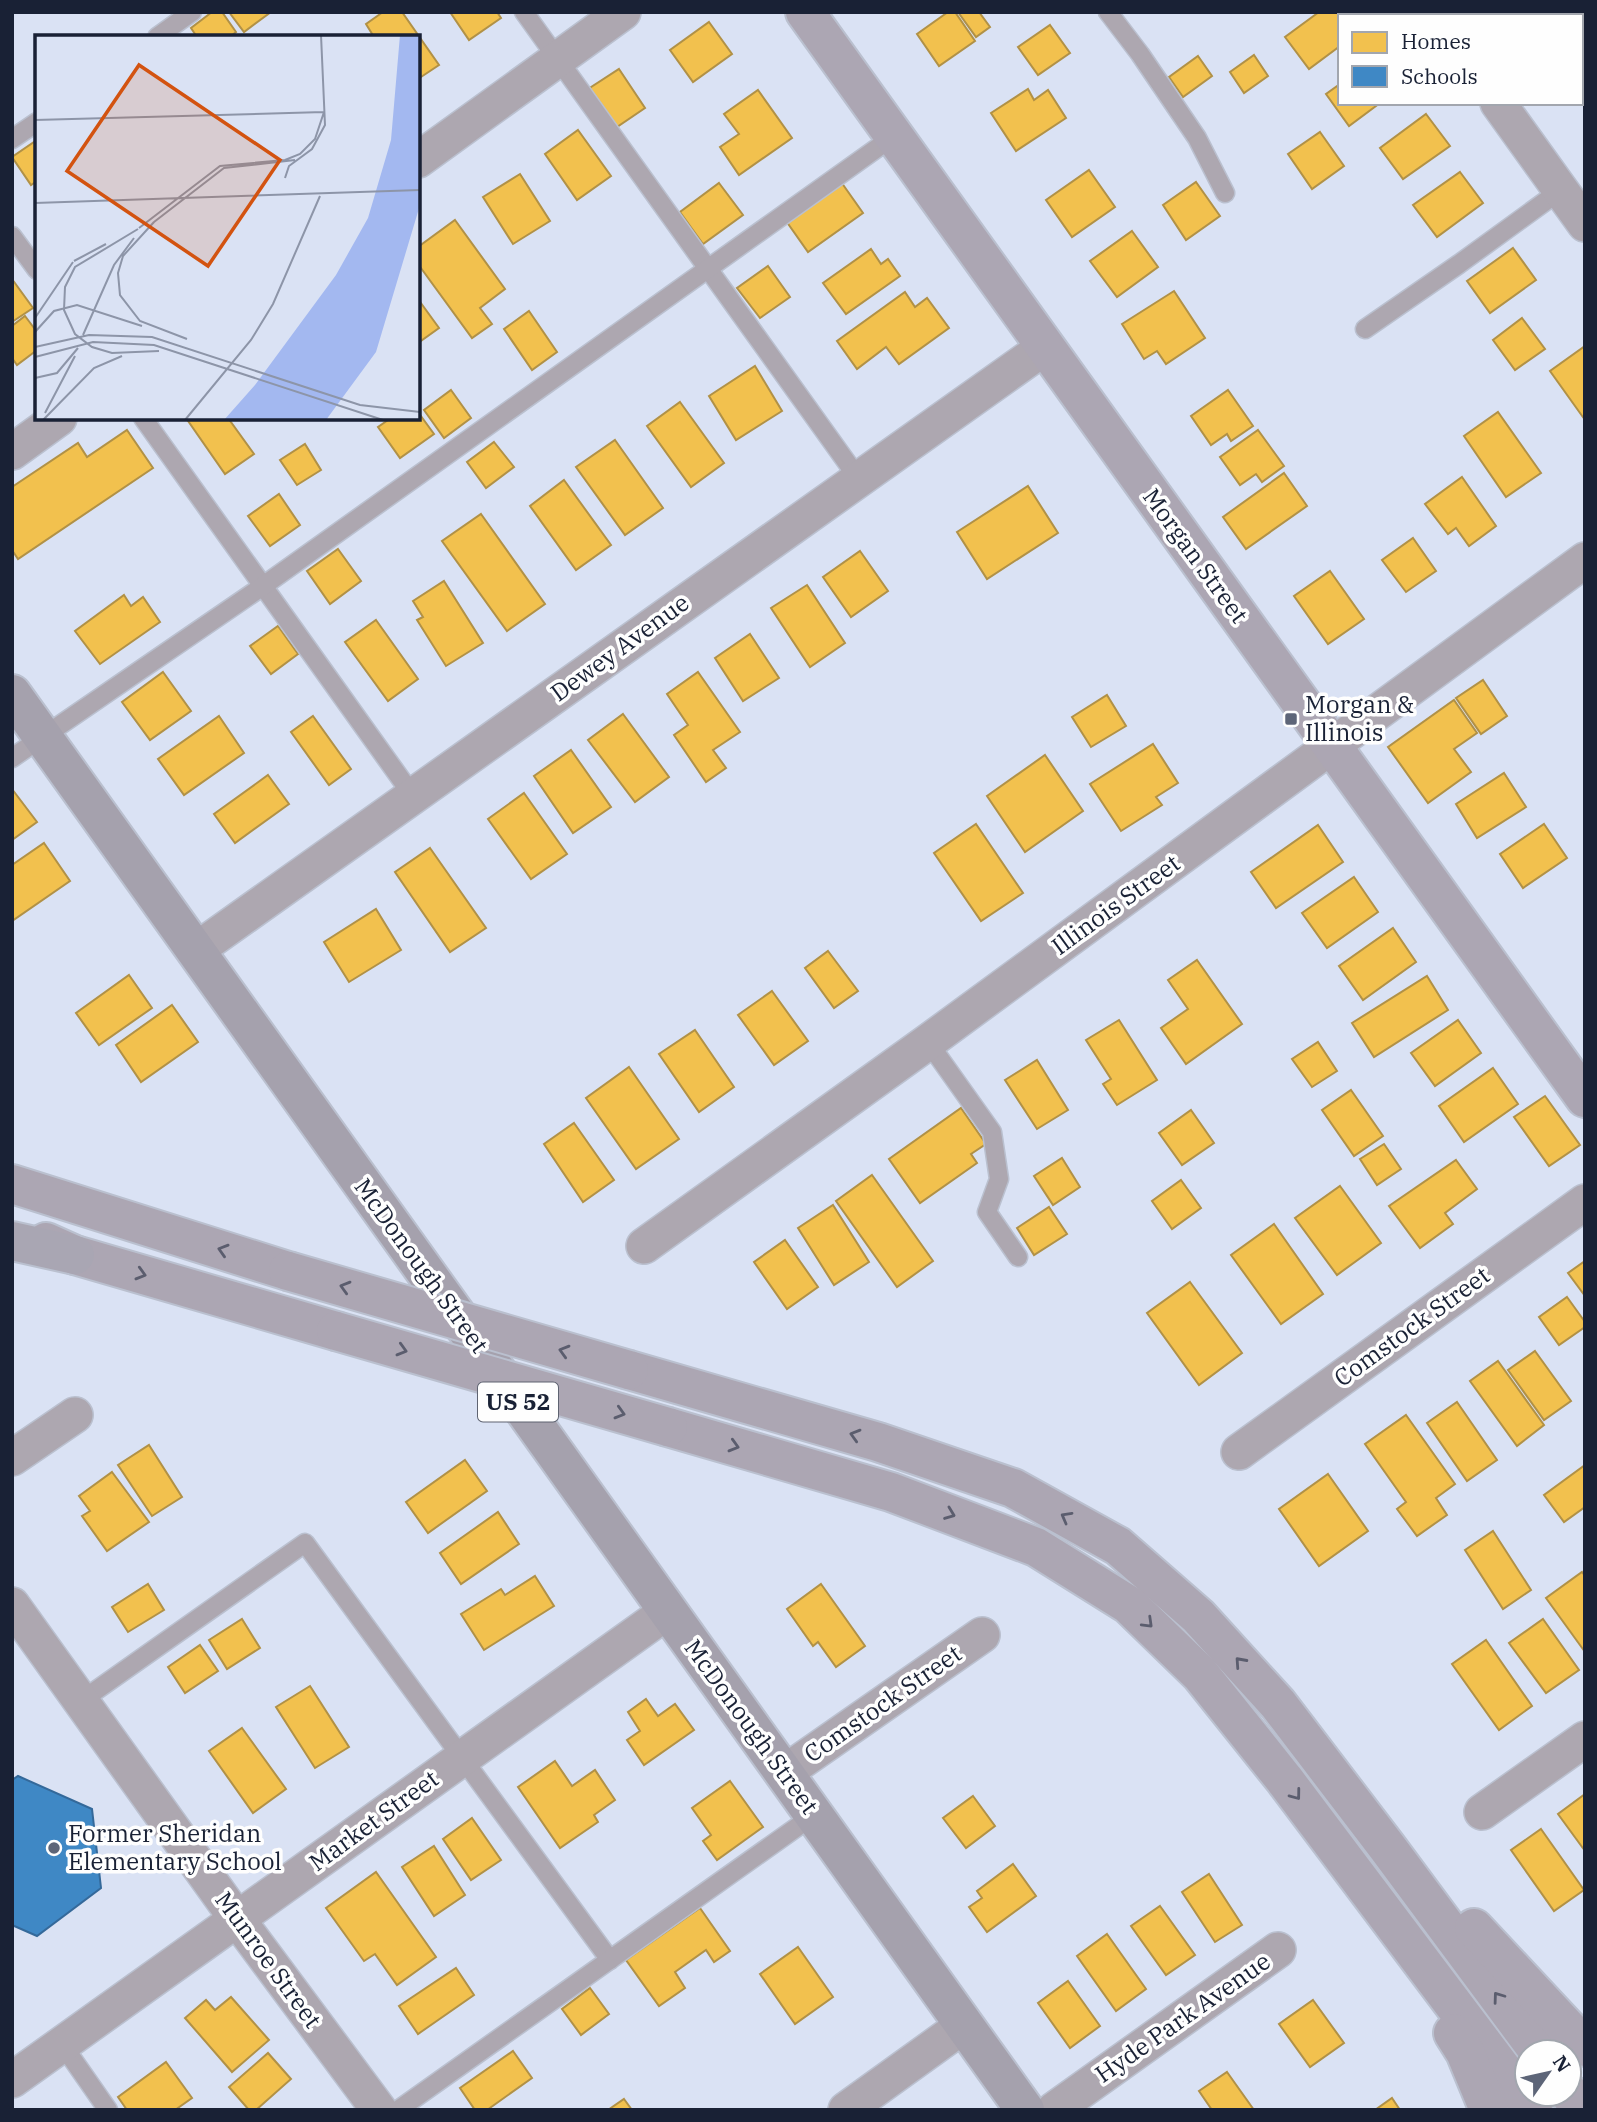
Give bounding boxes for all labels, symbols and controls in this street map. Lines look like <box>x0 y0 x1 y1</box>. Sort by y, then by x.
legend <box>1338 14 1583 105</box>
text: Homes <box>1401 27 1471 55</box>
inset map <box>35 35 420 420</box>
text: Schools <box>1401 62 1478 90</box>
street label: Morgan Street <box>1136 481 1256 629</box>
street label: Dewey Avenue <box>544 586 695 708</box>
place label: Morgan & Illinois <box>1305 688 1414 748</box>
marker: Morgan & Illinois <box>1283 711 1299 727</box>
street label: Illinois Street <box>1045 847 1186 962</box>
street label: McDonough Street <box>348 1172 496 1359</box>
one-way arrow <box>217 1244 230 1258</box>
street label: Comstock Street <box>1327 1259 1496 1393</box>
one-way arrow <box>134 1265 146 1280</box>
one-way arrow <box>340 1281 352 1296</box>
one-way arrow <box>396 1341 408 1356</box>
one-way arrow <box>558 1344 570 1359</box>
road number: US 52 <box>478 1382 558 1422</box>
one-way arrow <box>614 1405 626 1419</box>
one-way arrow <box>849 1429 861 1444</box>
one-way arrow <box>727 1437 739 1452</box>
one-way arrow <box>944 1506 956 1520</box>
one-way arrow <box>1061 1512 1073 1526</box>
one-way arrow <box>1140 1615 1153 1628</box>
street label: McDonough Street <box>678 1633 826 1820</box>
street label: Comstock Street <box>798 1637 967 1769</box>
one-way arrow <box>1235 1657 1248 1670</box>
street label: Market Street <box>302 1762 445 1878</box>
one-way arrow <box>1288 1788 1300 1800</box>
place label: Former Sheridan Elementary School <box>68 1817 282 1877</box>
marker: Former Sheridan Elementary School <box>46 1840 62 1856</box>
street label: Munroe Street <box>208 1885 329 2034</box>
street label: Hyde Park Avenue <box>1089 1945 1276 2090</box>
one-way arrow <box>1494 1992 1506 2005</box>
north arrow <box>1513 2038 1583 2108</box>
text: N <box>1548 2051 1576 2076</box>

